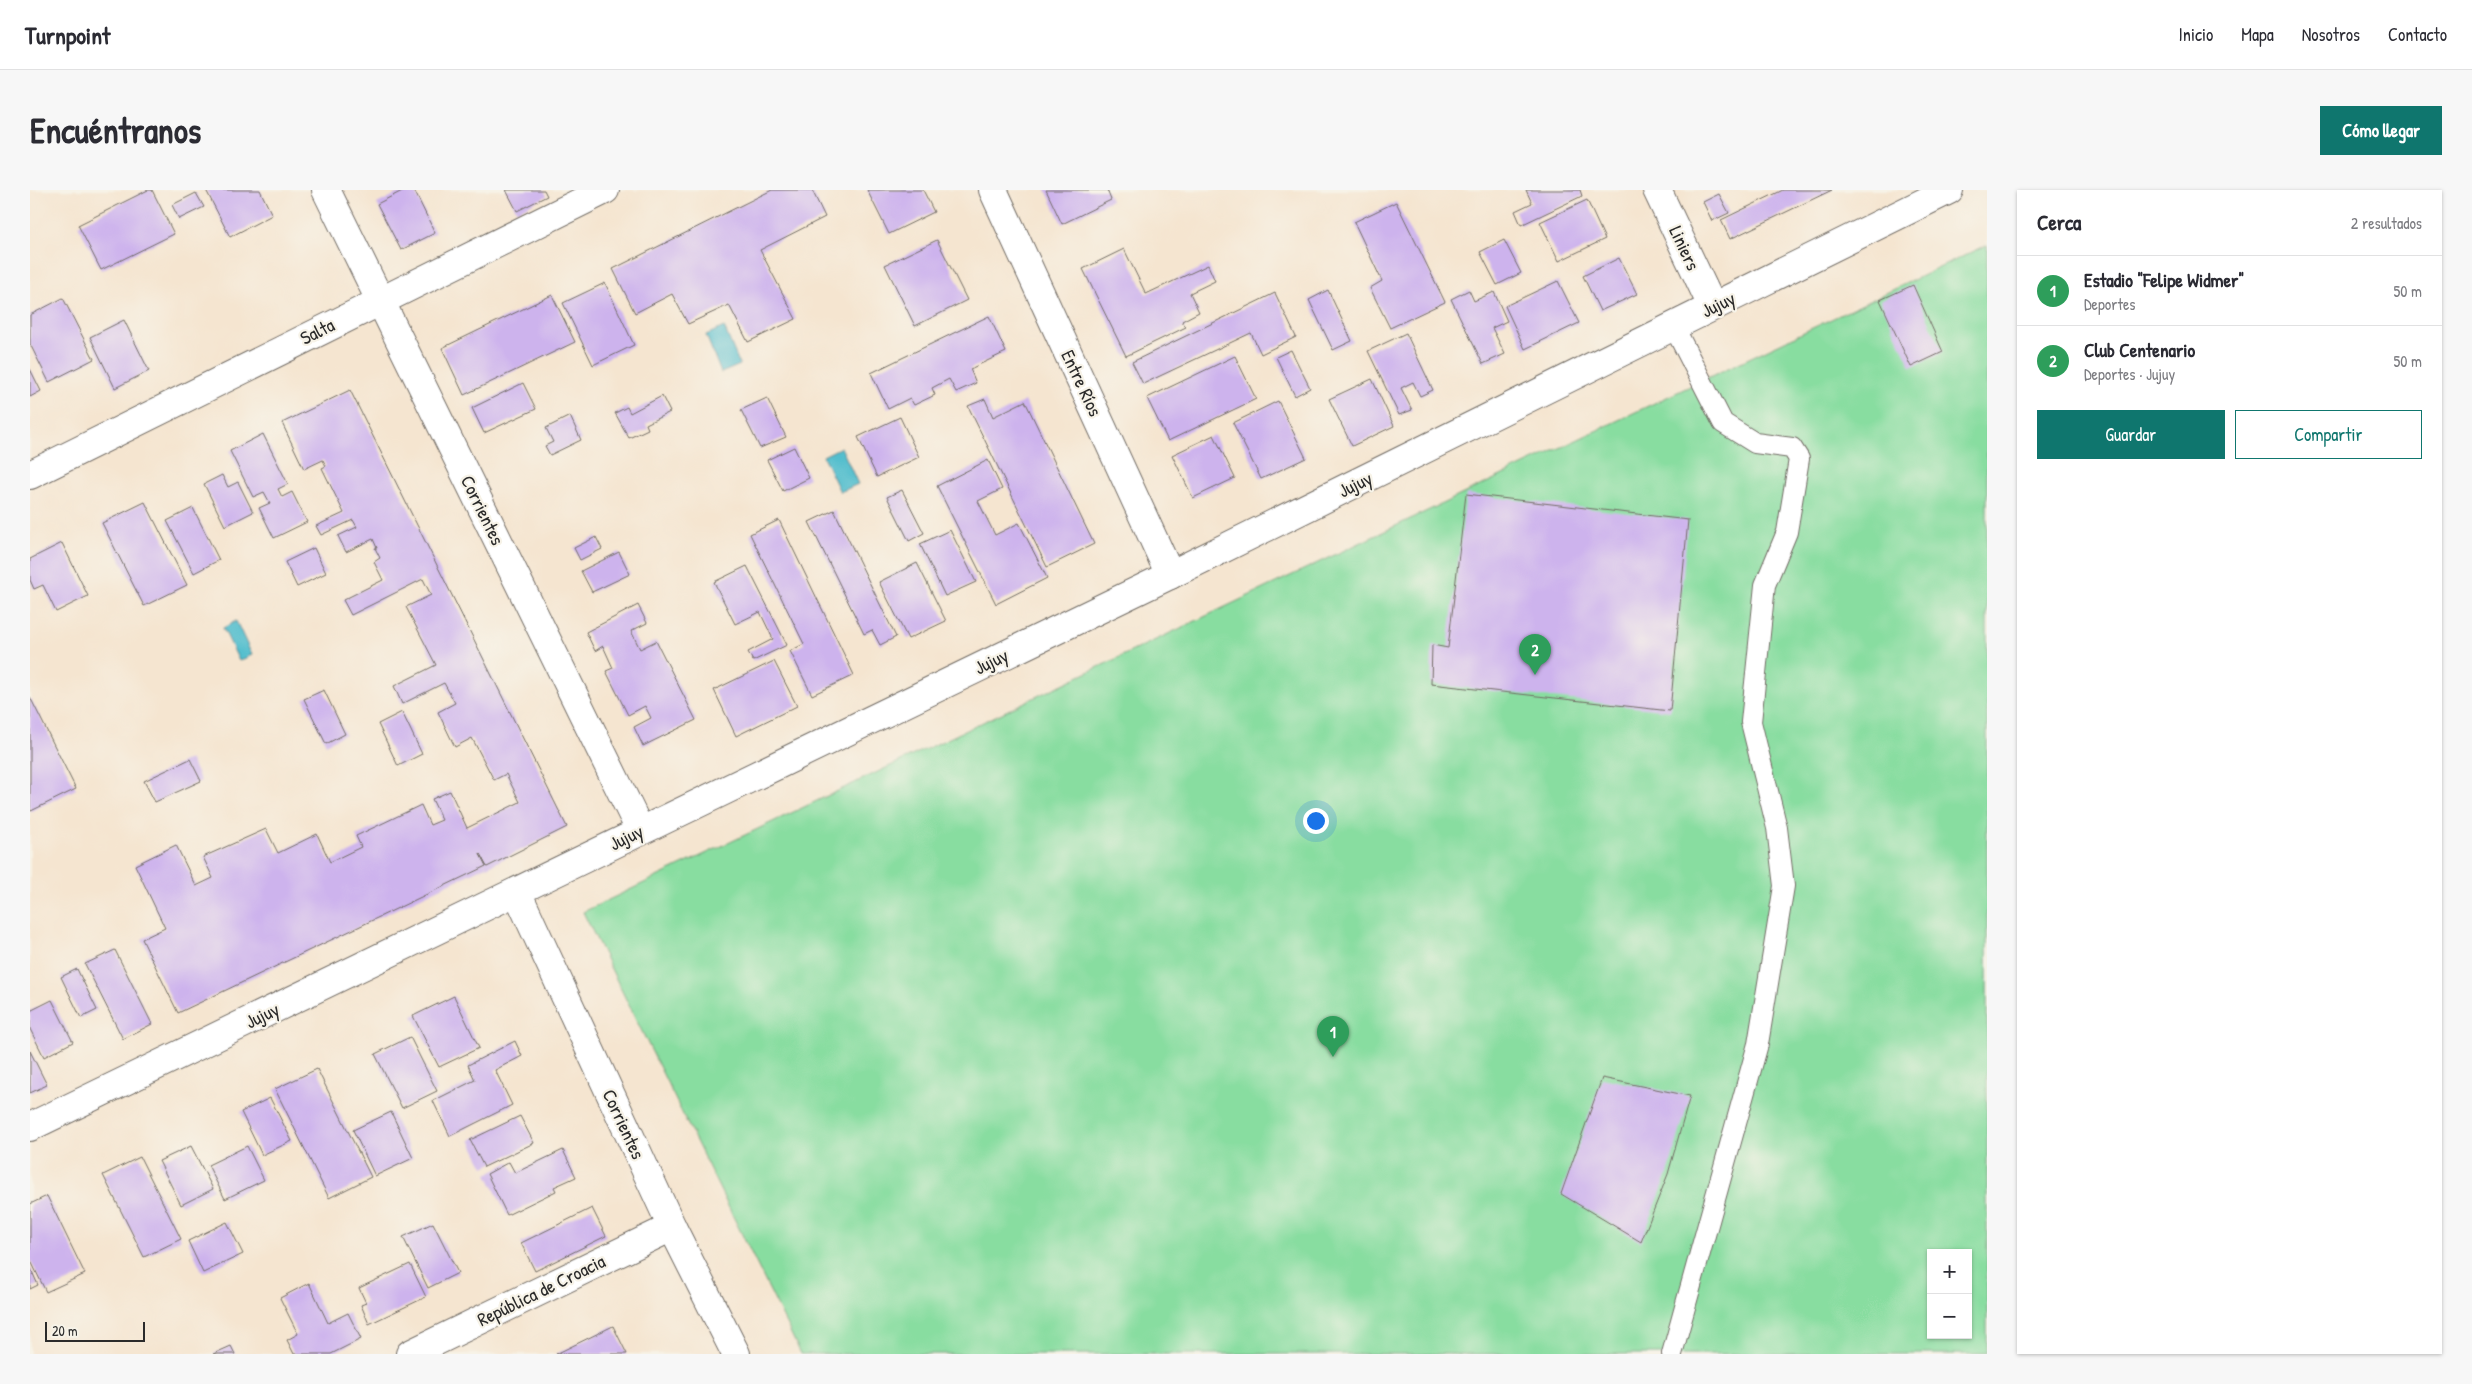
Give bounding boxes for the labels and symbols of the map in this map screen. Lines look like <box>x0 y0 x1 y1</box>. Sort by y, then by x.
street label: Liniers <box>1663 221 1707 275</box>
street label: Jujuy <box>1697 285 1739 323</box>
street label: Salta <box>295 311 339 351</box>
street label: Entre Ríos <box>1055 346 1109 420</box>
street label: Jujuy <box>1334 465 1376 503</box>
street label: Corrientes <box>455 471 511 549</box>
pin: 2 <box>1519 634 1551 675</box>
street label: Jujuy <box>970 642 1012 680</box>
your location <box>1303 808 1329 834</box>
street label: Jujuy <box>605 818 647 856</box>
street label: Jujuy <box>241 996 283 1034</box>
pin: 1 <box>1317 1016 1349 1057</box>
street label: Corrientes <box>596 1085 652 1163</box>
street label: República de Croacia <box>473 1247 610 1332</box>
scale bar <box>45 1319 145 1342</box>

